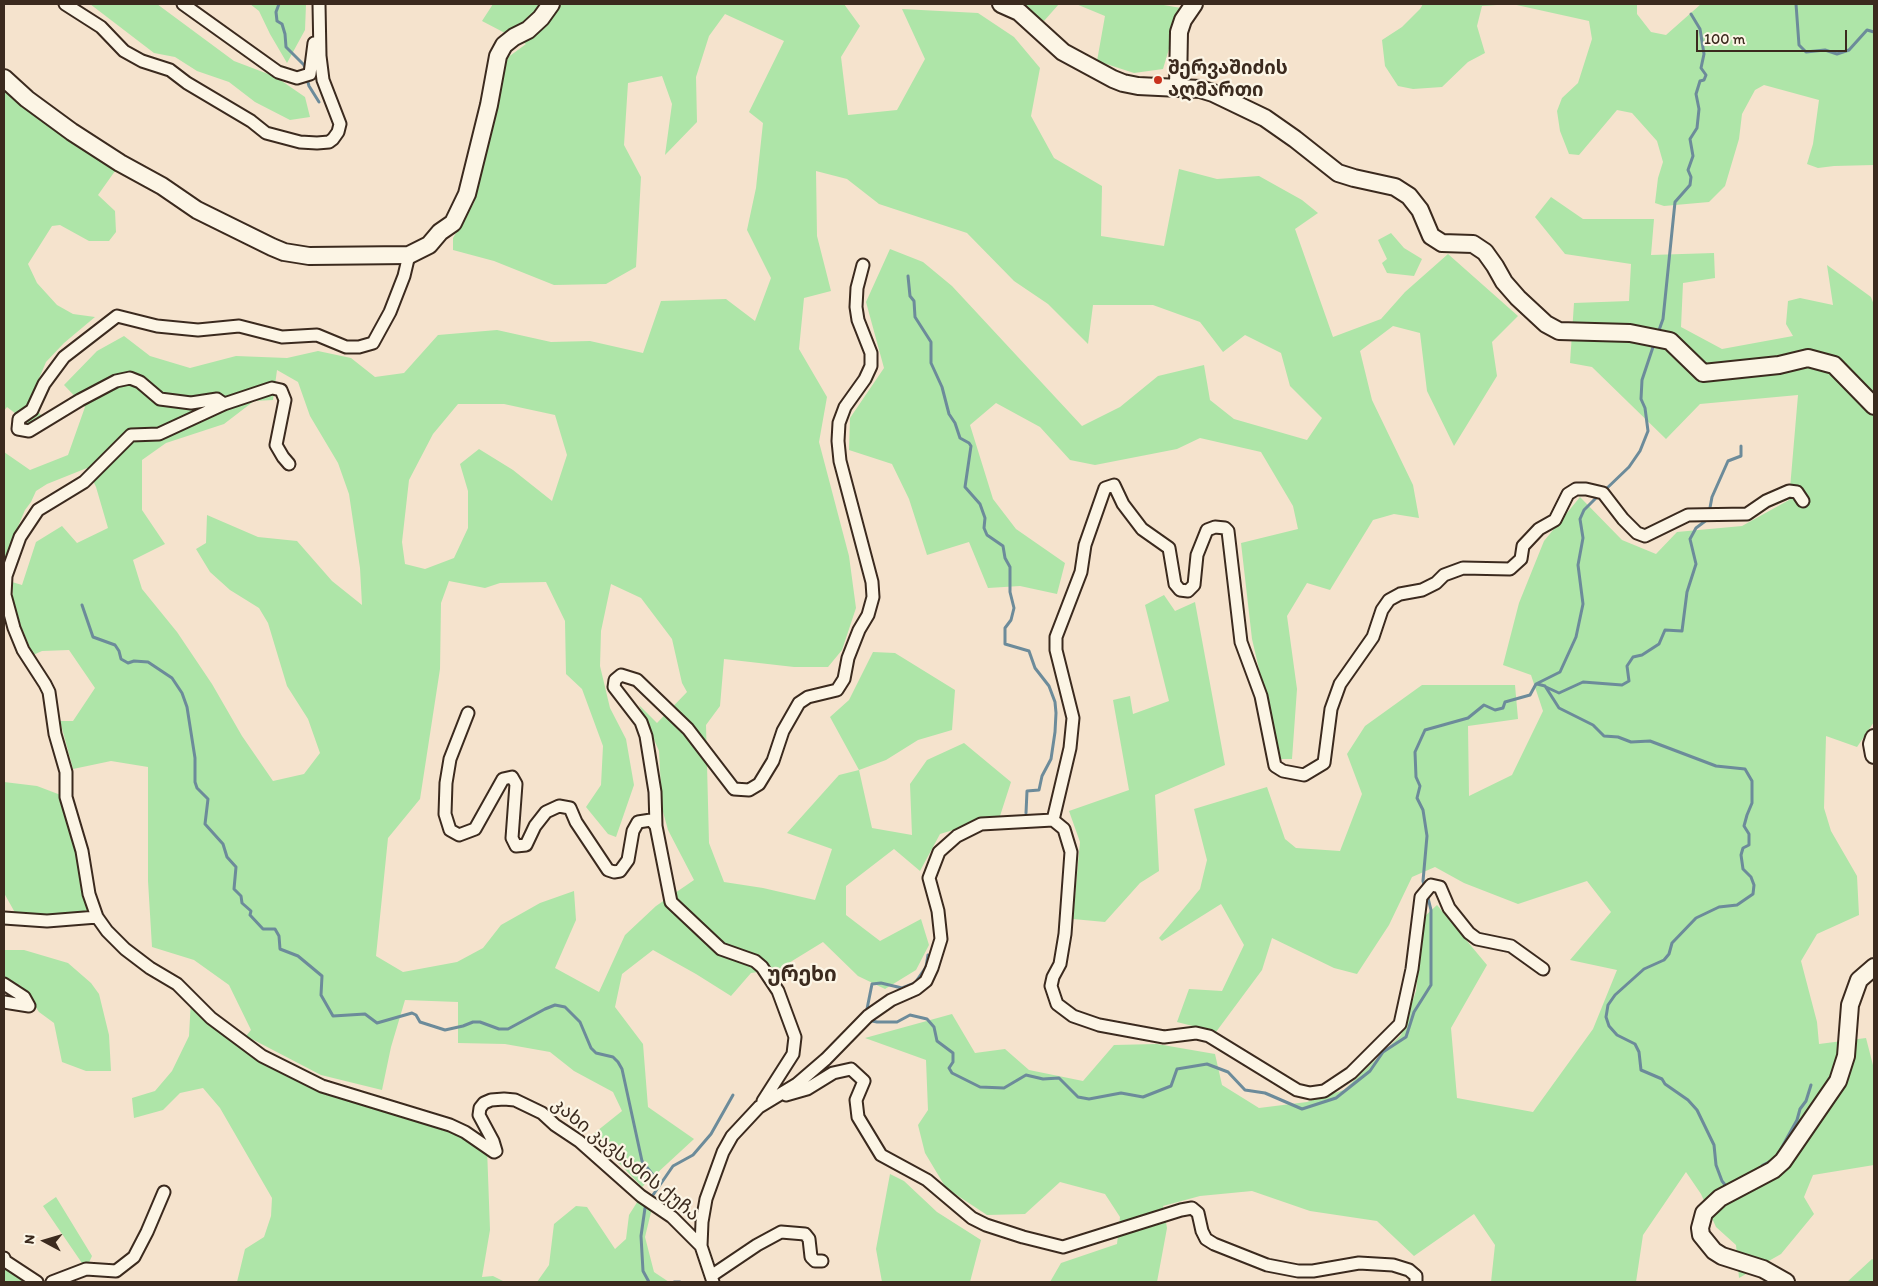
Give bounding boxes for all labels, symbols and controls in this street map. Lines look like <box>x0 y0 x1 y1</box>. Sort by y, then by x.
scale bar <box>1698 20 1849 52</box>
text: 100 m <box>1704 30 1745 48</box>
place label: შერვაშიძის აღმართი <box>1168 58 1288 102</box>
marker: შერვაშიძის აღმართი <box>1152 74 1164 86</box>
district label: ურეხი <box>767 963 837 989</box>
street label: კახი კავსაძის ქუჩა <box>546 1093 704 1227</box>
north arrow <box>20 1216 70 1266</box>
text: N <box>21 1234 39 1245</box>

